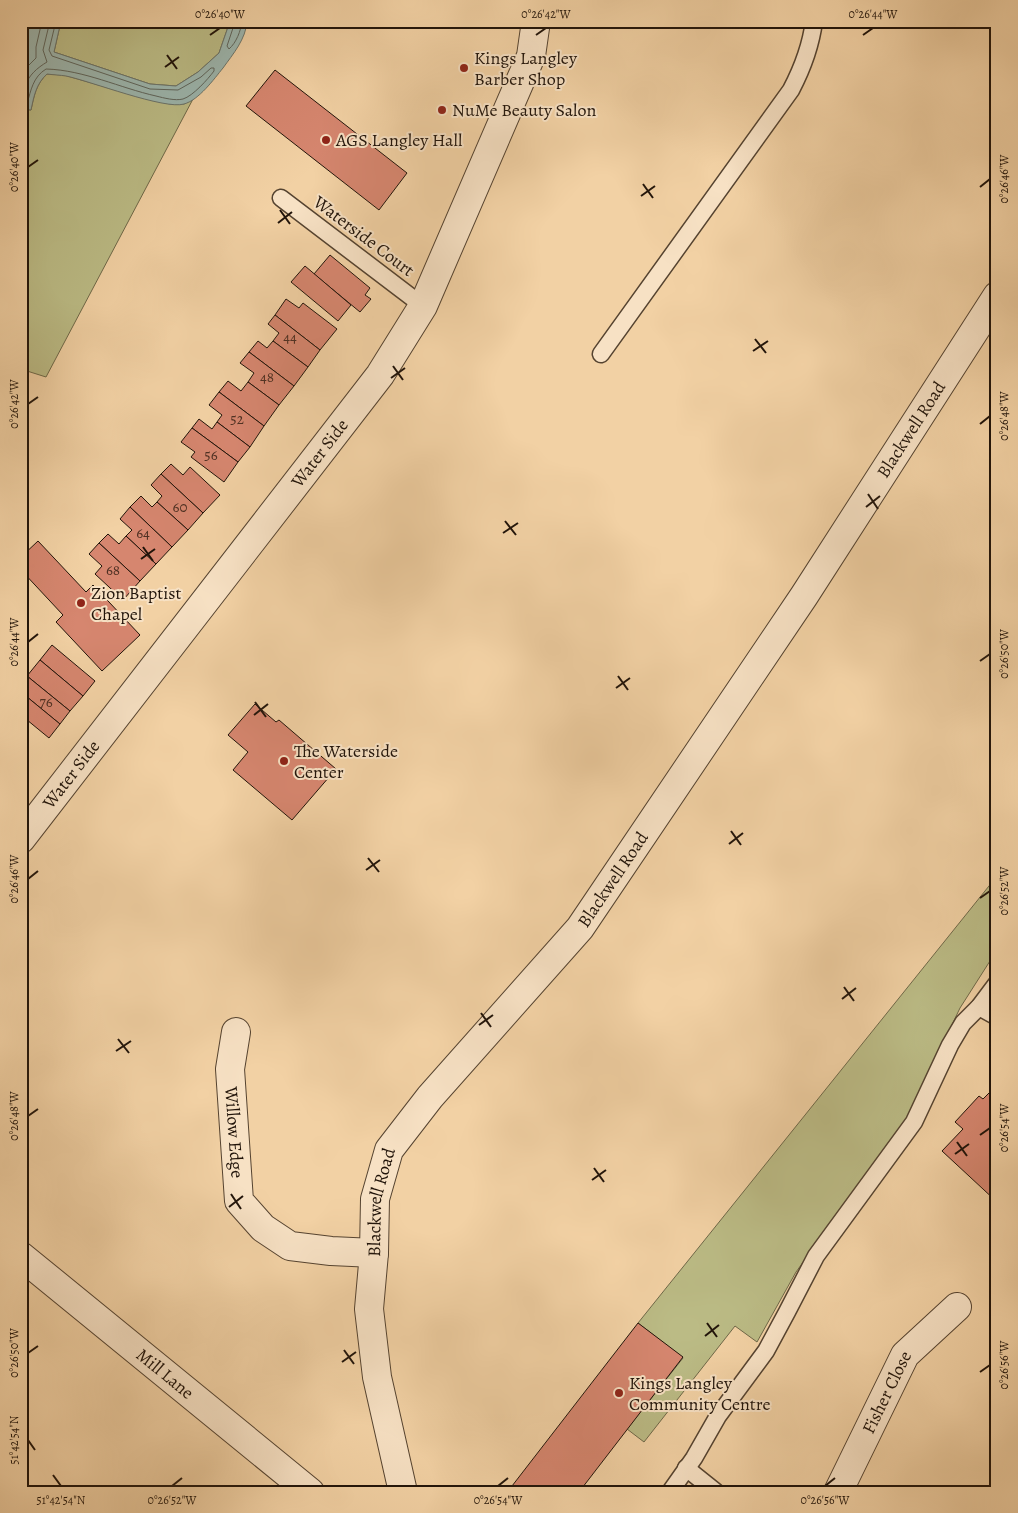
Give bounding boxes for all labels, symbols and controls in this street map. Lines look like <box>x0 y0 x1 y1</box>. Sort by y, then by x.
text: 0°26'40"W <box>195 6 246 22</box>
text: 0°26'42"W <box>521 6 571 22</box>
text: 0°26'44"W <box>848 6 898 22</box>
place label: Kings Langley Barber Shop <box>474 46 578 91</box>
marker: Kings Langley Barber Shop <box>458 62 470 74</box>
place label: NuMe Beauty Salon <box>452 98 596 122</box>
marker: NuMe Beauty Salon <box>436 104 448 116</box>
place label: AGS Langley Hall <box>335 128 463 152</box>
marker: AGS Langley Hall <box>320 134 332 146</box>
text: 0°26'40"W <box>6 141 22 192</box>
text: 0°26'46"W <box>996 154 1012 204</box>
street label: Waterside Court <box>308 190 419 282</box>
house number: 44 <box>283 327 297 347</box>
house number: 48 <box>260 367 274 387</box>
street label: Blackwell Road <box>871 376 951 482</box>
text: 0°26'42"W <box>6 379 22 429</box>
text: 0°26'48"W <box>996 390 1012 441</box>
house number: 52 <box>230 409 244 429</box>
street label: Water Side <box>285 414 354 493</box>
house number: 56 <box>204 445 218 465</box>
house number: 60 <box>173 497 187 517</box>
house number: 64 <box>136 523 150 543</box>
house number: 68 <box>106 560 120 580</box>
place label: Zion Baptist Chapel <box>91 581 182 626</box>
marker: Zion Baptist Chapel <box>75 597 87 609</box>
text: 0°26'44"W <box>6 617 22 667</box>
text: 0°26'50"W <box>996 628 1012 679</box>
house number: 76 <box>39 692 53 712</box>
street label: Water Side <box>36 735 105 814</box>
place label: The Waterside Center <box>294 739 398 784</box>
marker: The Waterside Center <box>278 755 290 767</box>
street label: Blackwell Road <box>572 827 654 932</box>
text: 0°26'46"W <box>6 854 22 904</box>
text: 0°26'52"W <box>996 866 1012 916</box>
street label: Willow Edge <box>219 1085 249 1179</box>
text: 0°26'48"W <box>6 1090 22 1141</box>
text: 0°26'54"W <box>996 1103 1012 1152</box>
street label: Blackwell Road <box>362 1145 401 1257</box>
text: 0°26'50"W <box>6 1327 22 1378</box>
text: 0°26'56"W <box>996 1340 1012 1389</box>
street label: Mill Lane <box>131 1343 199 1404</box>
street label: Fisher Close <box>856 1347 917 1438</box>
place label: Kings Langley Community Centre <box>629 1371 771 1416</box>
marker: Kings Langley Community Centre <box>613 1387 625 1399</box>
text: 51°42'54"N <box>6 1415 22 1464</box>
text: 51°42'54"N <box>37 1492 86 1508</box>
text: 0°26'52"W <box>148 1492 197 1508</box>
text: 0°26'54"W <box>474 1492 523 1508</box>
text: 0°26'56"W <box>801 1492 850 1508</box>

